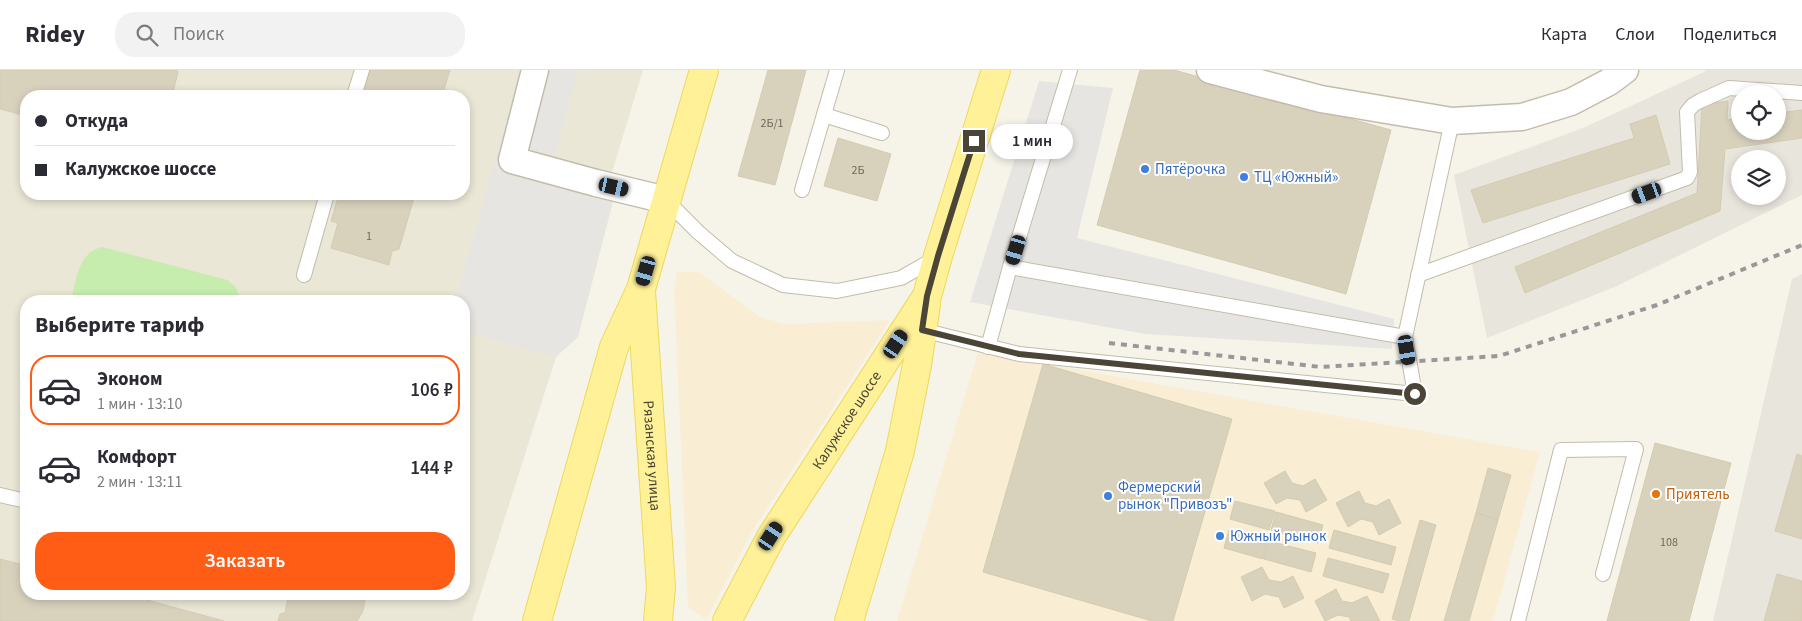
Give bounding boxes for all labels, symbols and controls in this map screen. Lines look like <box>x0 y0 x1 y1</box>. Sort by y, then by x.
search box <box>115 12 465 57</box>
text: Ridey <box>25 17 85 52</box>
icon: search <box>133 21 161 49</box>
text: Поиск <box>173 21 224 48</box>
text: Карта <box>1541 22 1587 47</box>
text: Слои <box>1615 22 1655 47</box>
text: Поделиться <box>1683 22 1777 47</box>
map controls <box>1731 85 1786 205</box>
button: locate <box>1731 85 1786 140</box>
text: Откуда <box>65 108 128 135</box>
house number: 2Б/1 <box>760 115 784 132</box>
callout: 1 мин <box>992 124 1074 158</box>
route end <box>963 130 985 152</box>
text: 1 мин <box>1012 130 1052 152</box>
button: layers <box>1731 150 1786 205</box>
text: Калужское шоссе <box>65 156 216 183</box>
place label: Пятёрочка <box>1155 159 1226 180</box>
house number: 2Б <box>852 162 864 179</box>
marker: Пятёрочка <box>1139 163 1151 175</box>
place label: ТЦ «Южный» <box>1254 167 1338 188</box>
marker: ТЦ «Южный» <box>1238 171 1250 183</box>
car <box>597 176 630 198</box>
car <box>1630 181 1663 205</box>
house number: 1 <box>366 228 372 245</box>
car <box>1004 233 1027 267</box>
car <box>634 255 657 287</box>
text: Выберите тариф <box>35 309 205 341</box>
car <box>881 327 910 361</box>
car <box>1397 334 1416 366</box>
text: Эконом <box>97 366 163 393</box>
street label: Калужское шоссе <box>807 367 886 474</box>
icon: car <box>37 368 82 413</box>
text: 106 ₽ <box>410 377 453 404</box>
route start <box>1404 383 1426 405</box>
text: 1 мин · 13:10 <box>97 393 183 415</box>
street label: Рязанская улица <box>638 400 666 511</box>
text: Комфорт <box>97 444 177 471</box>
icon: car <box>37 446 82 491</box>
text: 144 ₽ <box>410 455 453 482</box>
text: 2 мин · 13:11 <box>97 471 183 493</box>
place label: Фермерский рынок "Привозъ" <box>1118 477 1232 515</box>
place label: Приятель <box>1666 484 1730 505</box>
marker: Приятель <box>1650 488 1662 500</box>
marker: Фермерский рынок "Привозъ" <box>1102 490 1114 502</box>
car <box>756 519 785 553</box>
place label: Южный рынок <box>1230 526 1327 547</box>
marker: Южный рынок <box>1214 530 1226 542</box>
button: Заказать <box>35 532 455 590</box>
house number: 108 <box>1660 534 1678 551</box>

